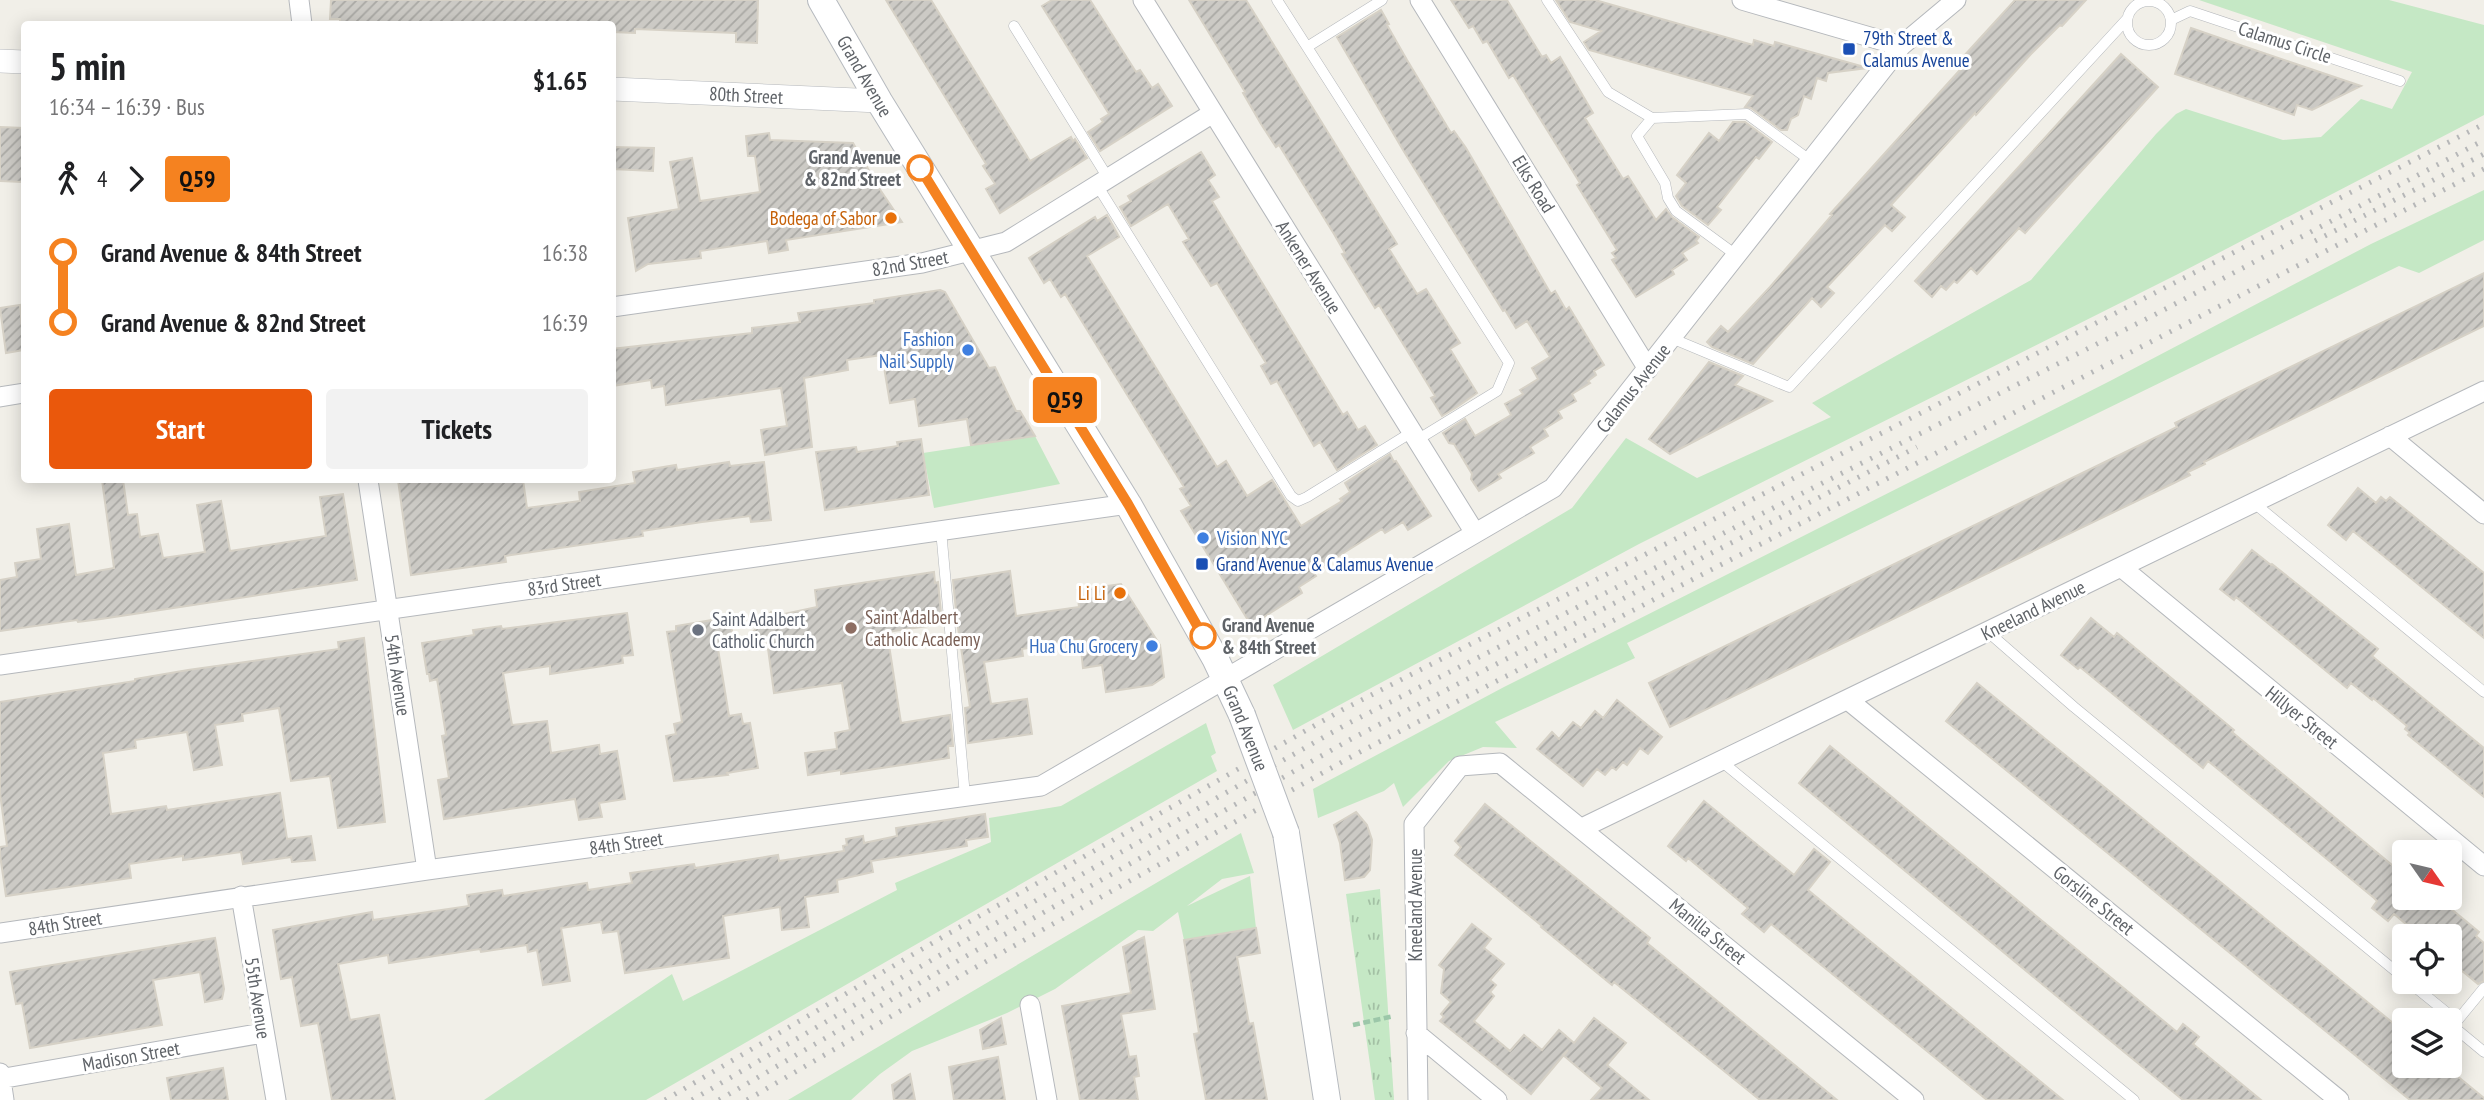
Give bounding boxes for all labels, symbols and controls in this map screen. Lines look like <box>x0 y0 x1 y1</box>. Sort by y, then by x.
street label: Calamus Circle <box>2236 16 2335 68</box>
place label: 79th Street & Calamus Avenue <box>1863 26 1970 72</box>
street label: Grand Avenue <box>832 31 898 121</box>
text: 5 min <box>49 41 126 90</box>
marker: 79th Street & Calamus Avenue <box>1841 41 1857 57</box>
text: $1.65 <box>533 64 588 97</box>
street label: 80th Street <box>708 81 784 109</box>
text: 16:34 – 16:39 · Bus <box>49 92 205 121</box>
place label: Grand Avenue & 82nd Street <box>804 145 901 191</box>
street label: Elks Road <box>1507 151 1561 217</box>
marker: Grand Avenue & 82nd Street <box>907 155 933 181</box>
icon: walk <box>49 160 87 198</box>
icon: forward <box>117 160 155 198</box>
text: Q59 <box>179 163 216 194</box>
text: 4 <box>97 164 107 193</box>
place label: Bodega of Sabor <box>770 206 878 230</box>
marker: Bodega of Sabor <box>883 210 899 226</box>
street label: Ankener Avenue <box>1271 216 1347 318</box>
text: Grand Avenue & 84th Street <box>101 236 362 269</box>
text: 16:38 <box>542 238 588 267</box>
street label: 82nd Street <box>870 244 951 282</box>
text: Grand Avenue & 82nd Street <box>101 306 366 339</box>
text: 16:39 <box>542 308 588 337</box>
place label: Fashion Nail Supply <box>879 327 955 373</box>
street label: Calamus Avenue <box>1591 338 1675 437</box>
marker: Fashion Nail Supply <box>960 342 976 358</box>
line badge: Q59 <box>1025 377 1105 423</box>
text: Q59 <box>1047 384 1083 415</box>
button: Start <box>49 389 312 469</box>
button: Tickets <box>326 389 588 469</box>
place label: Vision NYC <box>1216 526 1288 550</box>
marker: Vision NYC <box>1195 530 1211 546</box>
place label: Grand Avenue & Calamus Avenue <box>1216 552 1434 576</box>
marker: Grand Avenue & Calamus Avenue <box>1194 556 1210 572</box>
street label: 83rd Street <box>526 567 603 601</box>
street label: Kneeland Avenue <box>1977 574 2089 646</box>
place label: Li Li <box>1078 581 1106 605</box>
marker: Li Li <box>1112 585 1128 601</box>
place label: Saint Adalbert Catholic Academy <box>865 605 981 651</box>
place label: Saint Adalbert Catholic Church <box>712 607 814 653</box>
place label: Grand Avenue & 84th Street <box>1222 613 1316 659</box>
marker: Saint Adalbert Catholic Academy <box>843 620 859 636</box>
marker: Saint Adalbert Catholic Church <box>690 622 706 638</box>
marker: Grand Avenue & 84th Street <box>1190 623 1216 649</box>
street label: 54th Avenue <box>380 632 416 718</box>
place label: Hua Chu Grocery <box>1029 634 1139 658</box>
marker: Hua Chu Grocery <box>1144 638 1160 654</box>
street label: Hillyer Street <box>2261 680 2344 754</box>
street label: Grand Avenue <box>1218 682 1274 774</box>
street label: 84th Street <box>588 826 665 860</box>
north arrow <box>2392 840 2462 910</box>
map controls <box>2392 840 2462 1078</box>
street label: Kneeland Avenue <box>1403 848 1427 962</box>
street label: Gorsline Street <box>2049 860 2140 940</box>
street label: Manilla Street <box>1665 893 1752 970</box>
street label: 84th Street <box>27 905 104 941</box>
button: locate <box>2392 924 2462 994</box>
street label: 55th Avenue <box>240 955 276 1041</box>
button: layers <box>2392 1008 2462 1078</box>
street label: Madison Street <box>80 1036 182 1076</box>

